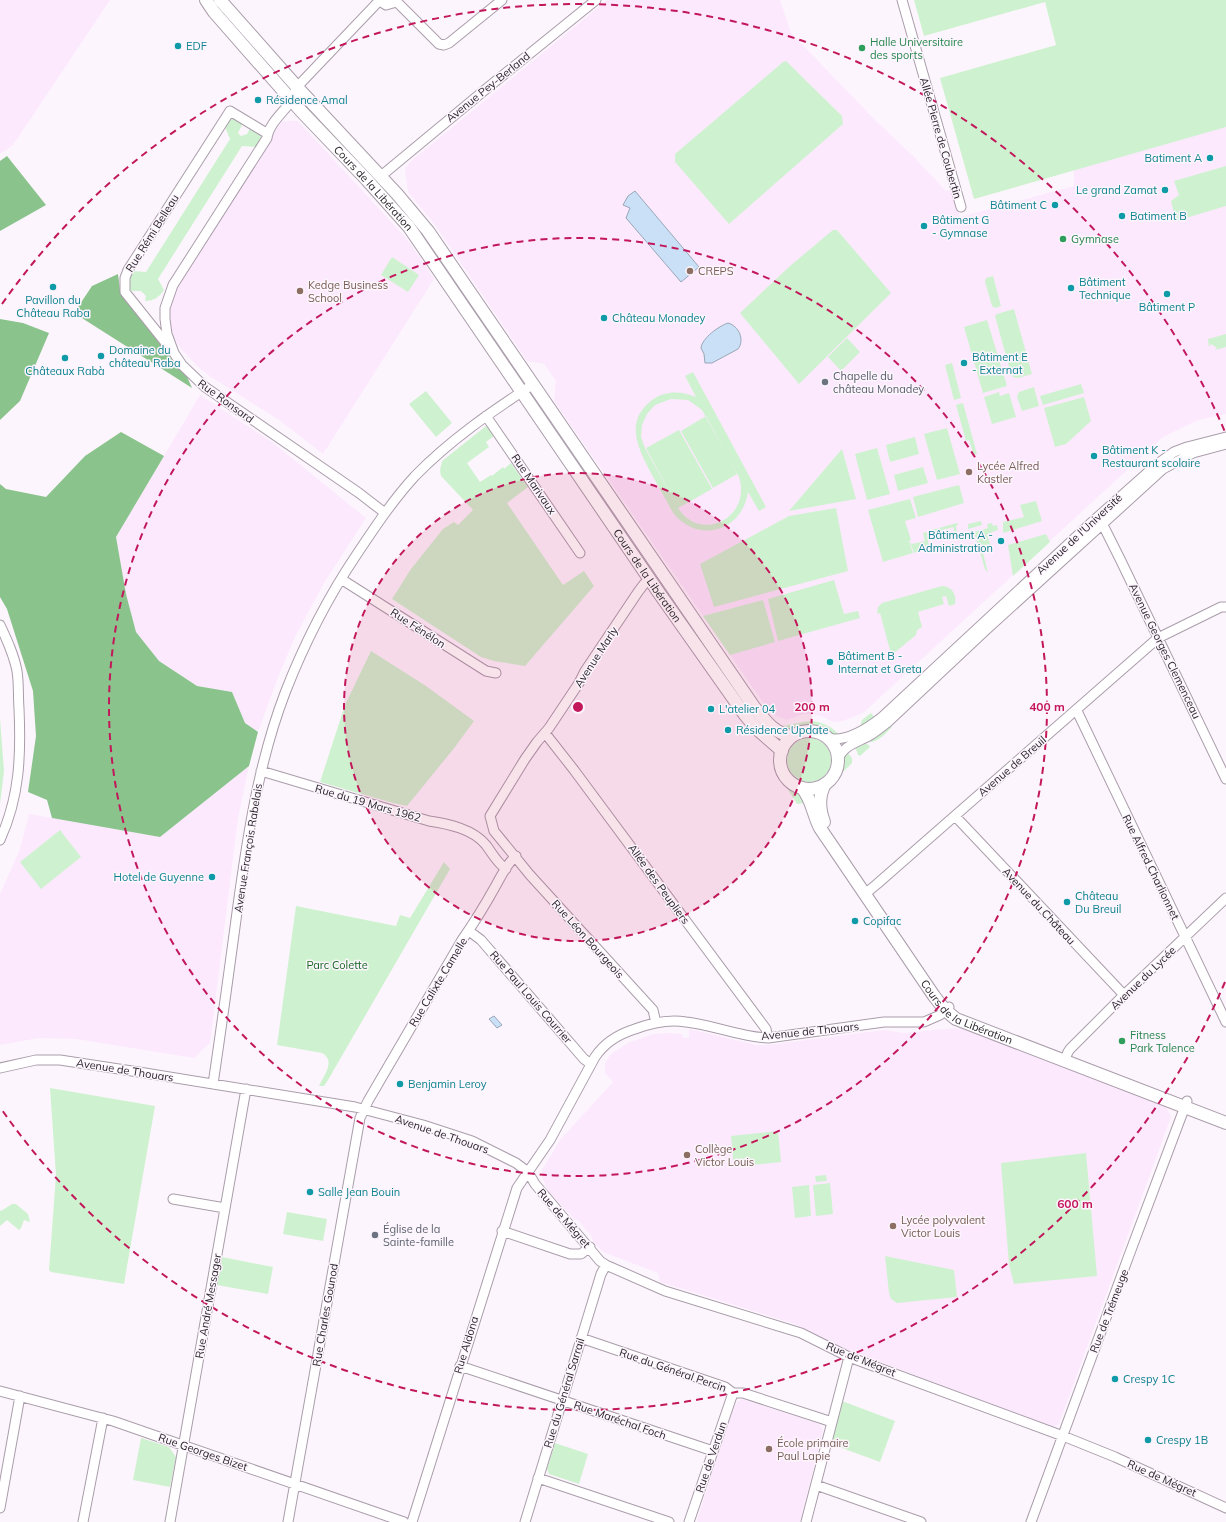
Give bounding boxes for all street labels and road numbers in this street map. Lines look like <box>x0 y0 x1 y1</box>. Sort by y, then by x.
street label: Avenue Pey-Berland <box>443 49 533 125</box>
street label: Allée Pierre de Coubertin <box>917 76 965 200</box>
street label: Cours de la Libération <box>331 143 416 234</box>
street label: Rue Rémi Belleau <box>122 192 182 274</box>
street label: Rue Ronsard <box>195 376 257 426</box>
street label: Rue Marivaux <box>509 451 559 517</box>
street label: Avenue de l'Université <box>1033 491 1125 577</box>
street label: Cours de la Libération <box>610 526 685 625</box>
street label: Avenue Georges Clemenceau <box>1126 581 1204 721</box>
street label: Rue Fénélon <box>388 605 448 651</box>
street label: Avenue Marly <box>571 624 621 690</box>
street label: Avenue de Breuil <box>975 733 1049 799</box>
street label: Rue du 19 Mars 1962 <box>313 781 423 825</box>
street label: Avenue François Rabelais <box>231 782 265 914</box>
street label: Rue Alfred Charlionnet <box>1119 812 1183 922</box>
street label: Allée des Peupliers <box>625 841 693 927</box>
street label: Avenue du Château <box>1000 865 1078 947</box>
street label: Rue Léon Bourgeois <box>549 897 627 981</box>
street label: Rue Calixte Camelle <box>406 935 470 1029</box>
street label: Avenue du Lycée <box>1107 943 1179 1013</box>
street label: Rue Paul Louis Courrier <box>487 948 575 1046</box>
street label: Cours de la Libération <box>918 977 1015 1047</box>
street label: Avenue de Thouars <box>760 1019 860 1043</box>
street label: Avenue de Thouars <box>75 1055 175 1085</box>
street label: Avenue de Thouars <box>393 1111 491 1157</box>
street label: Rue de Mégret <box>534 1185 594 1251</box>
street label: Rue André Messager <box>192 1252 224 1360</box>
street label: Rue Charles Gounod <box>309 1262 341 1368</box>
street label: Rue de Trémeuge <box>1087 1267 1131 1355</box>
street label: Rue Aldona <box>451 1315 481 1375</box>
street label: Rue du Général Sarrail <box>541 1336 587 1450</box>
street label: Rue de Mégret <box>824 1339 898 1379</box>
street label: Rue du Général Percin <box>618 1345 728 1395</box>
street label: Rue Maréchal Foch <box>572 1398 668 1442</box>
street label: Rue de Verdun <box>692 1419 730 1495</box>
street label: Rue Georges Bizet <box>157 1430 250 1474</box>
street label: Rue de Mégret <box>1125 1457 1199 1500</box>

